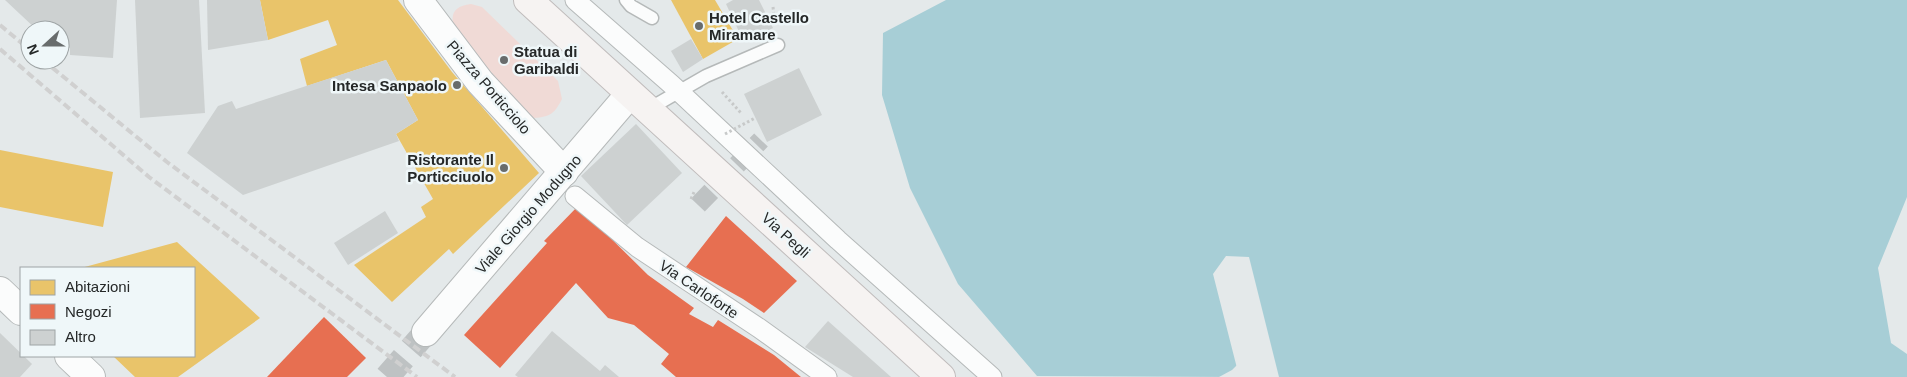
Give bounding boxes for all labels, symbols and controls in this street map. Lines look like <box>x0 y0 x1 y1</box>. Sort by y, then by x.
place label: Hotel Castello Miramare <box>709 9 809 43</box>
north arrow <box>20 20 70 70</box>
marker: Hotel Castello Miramare <box>693 20 705 32</box>
street label: Piazza Porticciolo <box>444 37 534 137</box>
text: N <box>24 42 42 57</box>
place label: Statua di Garibaldi <box>514 43 579 77</box>
marker: Statua di Garibaldi <box>498 54 510 66</box>
place label: Intesa Sanpaolo <box>332 77 447 94</box>
marker: Intesa Sanpaolo <box>451 79 463 91</box>
place label: Ristorante Il Porticciuolo <box>407 151 494 185</box>
street label: Viale Giorgio Modugno <box>472 151 584 277</box>
marker: Ristorante Il Porticciuolo <box>498 162 510 174</box>
street label: Via Pegli <box>758 209 814 261</box>
street label: Via Carloforte <box>656 256 742 322</box>
legend <box>20 267 195 357</box>
text: Abitazioni <box>65 278 130 295</box>
text: Negozi <box>65 303 112 320</box>
text: Altro <box>65 328 96 345</box>

